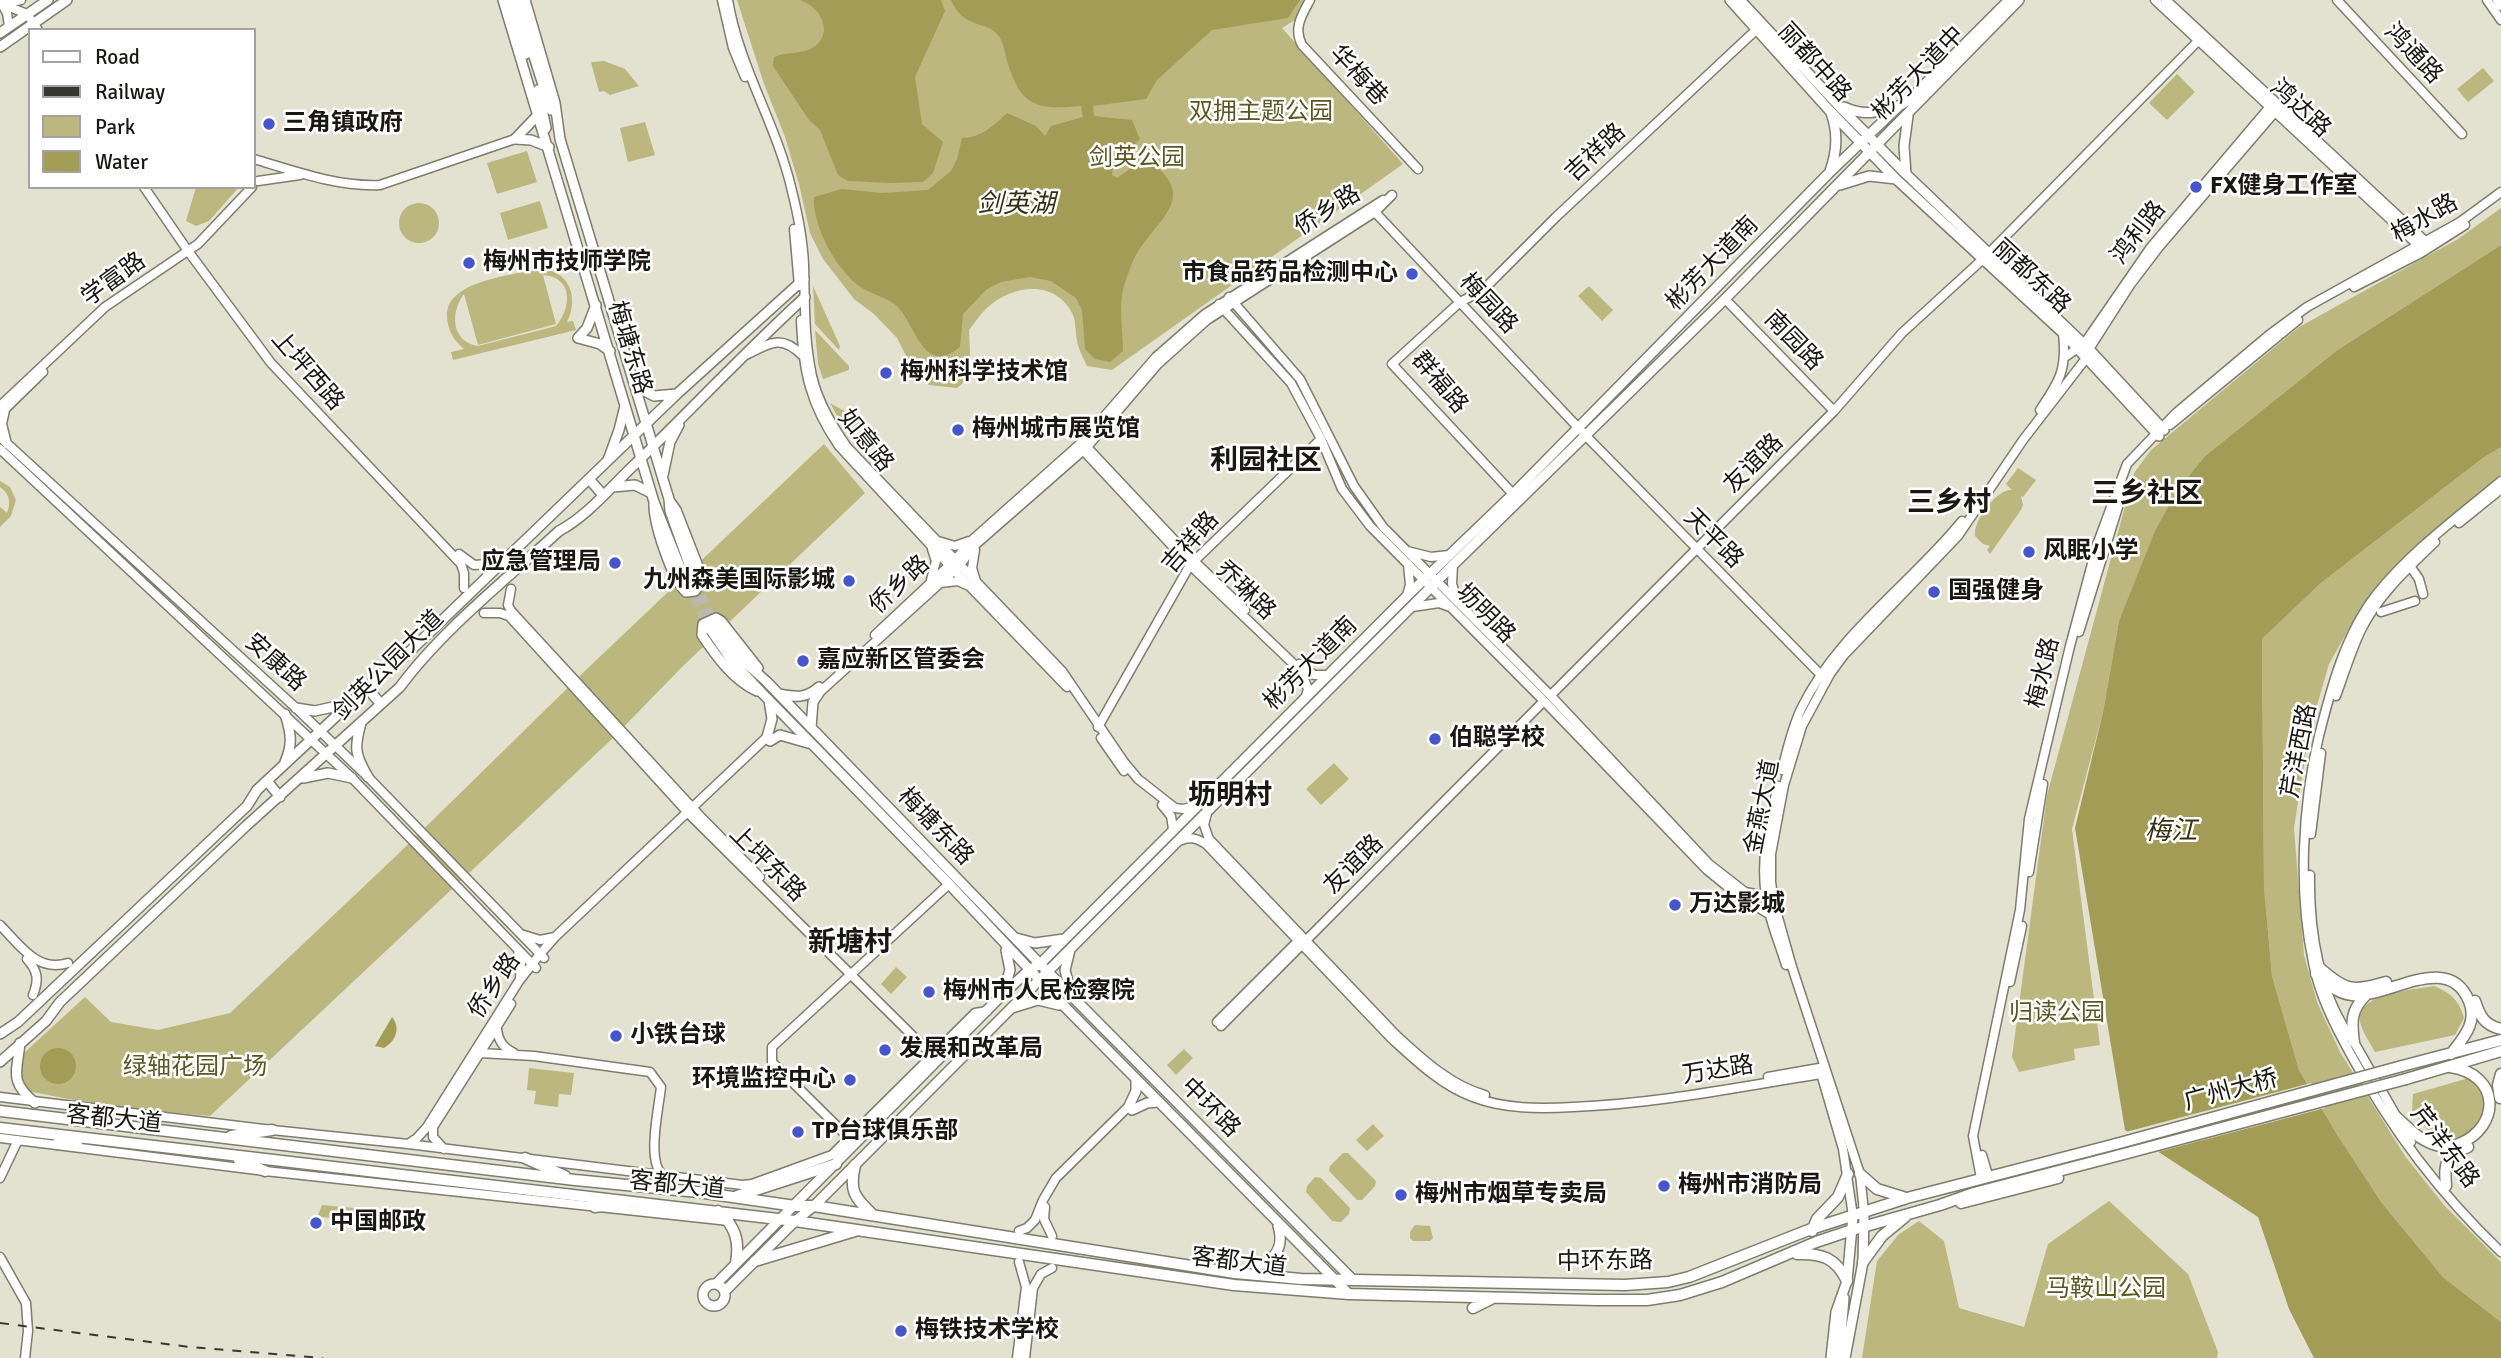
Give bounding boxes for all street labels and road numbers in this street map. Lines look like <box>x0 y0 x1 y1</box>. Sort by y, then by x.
street label: 丽都中路 <box>1771 18 1857 108</box>
street label: 鸿通路 <box>2378 18 2448 90</box>
street label: 彬芳大道中 <box>1867 21 1971 127</box>
street label: 华梅巷 <box>1323 40 1393 112</box>
street label: 鸿达路 <box>2264 74 2336 144</box>
street label: 吉祥路 <box>1560 118 1632 188</box>
street label: 侨乡路 <box>1290 180 1366 242</box>
street label: 梅水路 <box>2387 189 2463 249</box>
street label: 鸿利路 <box>2105 196 2173 270</box>
street label: 彬芳大道南 <box>1661 211 1765 317</box>
street label: 丽都东路 <box>1986 234 2076 320</box>
street label: 学富路 <box>76 247 152 313</box>
street label: 梅园路 <box>1453 268 1523 340</box>
street label: 梅塘东路 <box>601 298 657 398</box>
street label: 南园路 <box>1758 305 1828 377</box>
street label: 上坪西路 <box>265 325 349 417</box>
street label: 群福路 <box>1405 346 1473 420</box>
street label: 如意路 <box>831 404 899 478</box>
street label: 友谊路 <box>1718 428 1790 500</box>
street label: 天平路 <box>1677 503 1749 575</box>
street label: 吉祥路 <box>1157 506 1225 580</box>
street label: 侨乡路 <box>864 550 936 620</box>
street label: 乔琳路 <box>1209 556 1281 626</box>
street label: 坜明路 <box>1449 578 1521 650</box>
street label: 剑英公园大道 <box>328 605 450 727</box>
street label: 彬芳大道南 <box>1258 611 1364 717</box>
street label: 安康路 <box>239 628 311 698</box>
street label: 梅水路 <box>2022 635 2066 711</box>
street label: 芹洋西路 <box>2277 701 2323 801</box>
street label: 金燕大道 <box>1740 757 1786 857</box>
street label: 梅塘东路 <box>891 782 979 872</box>
street label: 上坪东路 <box>723 820 811 908</box>
street label: 友谊路 <box>1318 829 1390 901</box>
street label: 侨乡路 <box>463 948 527 1024</box>
street label: 万达路 <box>1680 1051 1756 1091</box>
street label: 广州大桥 <box>2181 1065 2281 1117</box>
street label: 中环路 <box>1174 1072 1246 1144</box>
street label: 芹洋东路 <box>2404 1100 2484 1194</box>
street label: 客都大道 <box>65 1101 163 1139</box>
street label: 客都大道 <box>628 1167 726 1205</box>
street label: 客都大道 <box>1190 1243 1288 1283</box>
street label: 中环东路 <box>1557 1247 1653 1277</box>

